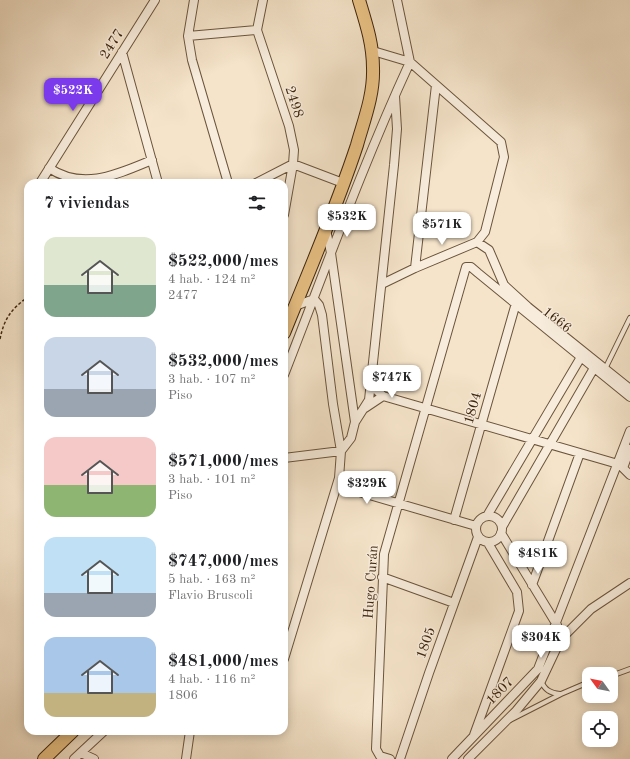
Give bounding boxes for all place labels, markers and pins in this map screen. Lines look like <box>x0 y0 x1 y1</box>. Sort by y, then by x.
pin: $522K <box>45 78 101 112</box>
pin: $532K <box>319 204 375 238</box>
pin: $571K <box>414 212 470 246</box>
pin: $747K <box>364 365 420 399</box>
pin: $329K <box>339 471 395 505</box>
pin: $481K <box>510 541 566 575</box>
pin: $304K <box>513 625 569 659</box>

